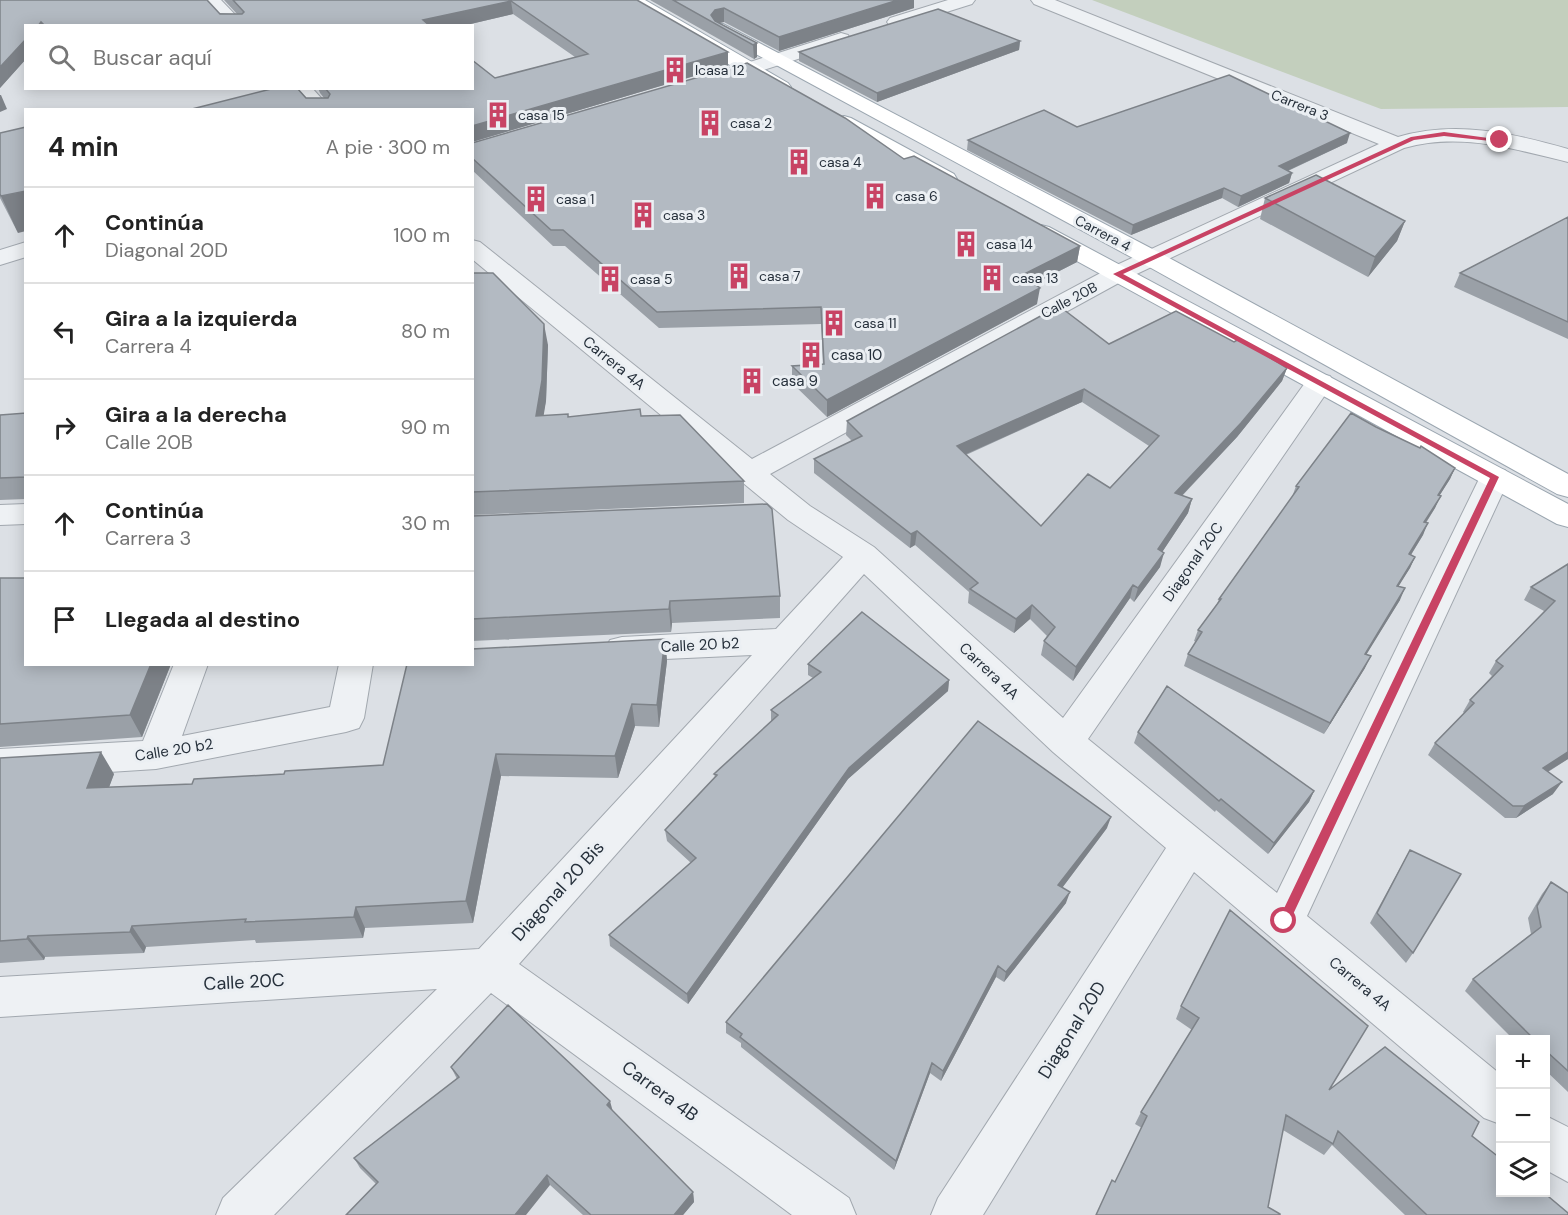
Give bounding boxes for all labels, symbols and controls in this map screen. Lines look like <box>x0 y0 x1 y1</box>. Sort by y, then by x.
search box <box>24 24 474 90</box>
icon: search <box>45 41 78 74</box>
text: Buscar aquí <box>93 43 212 72</box>
building icon: lcasa 12 <box>660 55 690 85</box>
place label: lcasa 12 <box>695 61 745 79</box>
street label: Carrera 3 <box>1269 85 1331 125</box>
building icon: casa 15 <box>483 100 513 130</box>
place label: casa 15 <box>518 106 565 124</box>
building icon: casa 2 <box>695 108 725 138</box>
place label: casa 2 <box>730 114 772 132</box>
route end <box>1486 126 1512 152</box>
text: 4 min <box>48 130 119 164</box>
text: A pie · 300 m <box>326 134 450 160</box>
building icon: casa 4 <box>784 147 814 177</box>
place label: casa 4 <box>819 153 862 171</box>
building icon: casa 6 <box>860 181 890 211</box>
building icon: casa 1 <box>521 184 551 214</box>
place label: casa 6 <box>895 187 938 205</box>
place label: casa 1 <box>556 190 594 208</box>
building icon: casa 3 <box>628 200 658 230</box>
place label: casa 3 <box>663 206 705 224</box>
text: Continúa <box>105 208 204 237</box>
street label: Carrera 4 <box>1072 211 1134 255</box>
icon: ahead <box>48 219 81 252</box>
text: 100 m <box>393 222 450 248</box>
building icon: casa 14 <box>951 229 981 259</box>
place label: casa 14 <box>986 235 1033 253</box>
text: Diagonal 20D <box>105 237 228 263</box>
building icon: casa 7 <box>724 261 754 291</box>
building icon: casa 13 <box>977 263 1007 293</box>
building icon: casa 5 <box>595 264 625 294</box>
place label: casa 7 <box>759 267 800 285</box>
place label: casa 13 <box>1012 269 1059 287</box>
place label: casa 5 <box>630 270 673 288</box>
street label: Calle 20B <box>1038 278 1100 322</box>
text: Gira a la izquierda <box>105 304 297 333</box>
building icon: casa 11 <box>819 308 849 338</box>
place label: casa 11 <box>854 314 897 332</box>
icon: left <box>48 315 81 348</box>
text: 80 m <box>401 318 450 344</box>
street label: Carrera 4A <box>579 332 649 394</box>
text: Carrera 4 <box>105 333 192 359</box>
building icon: casa 10 <box>796 340 826 370</box>
place label: casa 10 <box>831 345 882 365</box>
building icon: casa 9 <box>737 366 767 396</box>
place label: casa 9 <box>772 371 818 391</box>
text: Gira a la derecha <box>105 400 287 429</box>
icon: right <box>48 411 81 444</box>
text: 90 m <box>401 414 450 440</box>
text: Calle 20B <box>105 429 193 455</box>
text: Continúa <box>105 496 204 525</box>
icon: ahead <box>48 507 81 540</box>
text: 30 m <box>401 510 450 536</box>
street label: Diagonal 20C <box>1158 518 1228 606</box>
text: Carrera 3 <box>105 525 191 551</box>
icon: arrive <box>48 603 81 636</box>
text: Llegada al destino <box>105 605 300 634</box>
street label: Calle 20 b2 <box>660 633 740 657</box>
street label: Carrera 4A <box>955 638 1023 704</box>
street label: Calle 20 b2 <box>133 734 215 766</box>
street label: Diagonal 20 Bis <box>506 836 610 946</box>
route start <box>1270 907 1296 933</box>
street label: Carrera 4A <box>1325 952 1395 1016</box>
street label: Calle 20C <box>203 968 285 996</box>
street label: Diagonal 20D <box>1032 977 1112 1083</box>
map controls <box>1496 1035 1550 1197</box>
button: + <box>1496 1035 1550 1089</box>
street label: Carrera 4B <box>617 1055 703 1127</box>
button: − <box>1496 1089 1550 1143</box>
button: layers <box>1496 1143 1550 1197</box>

